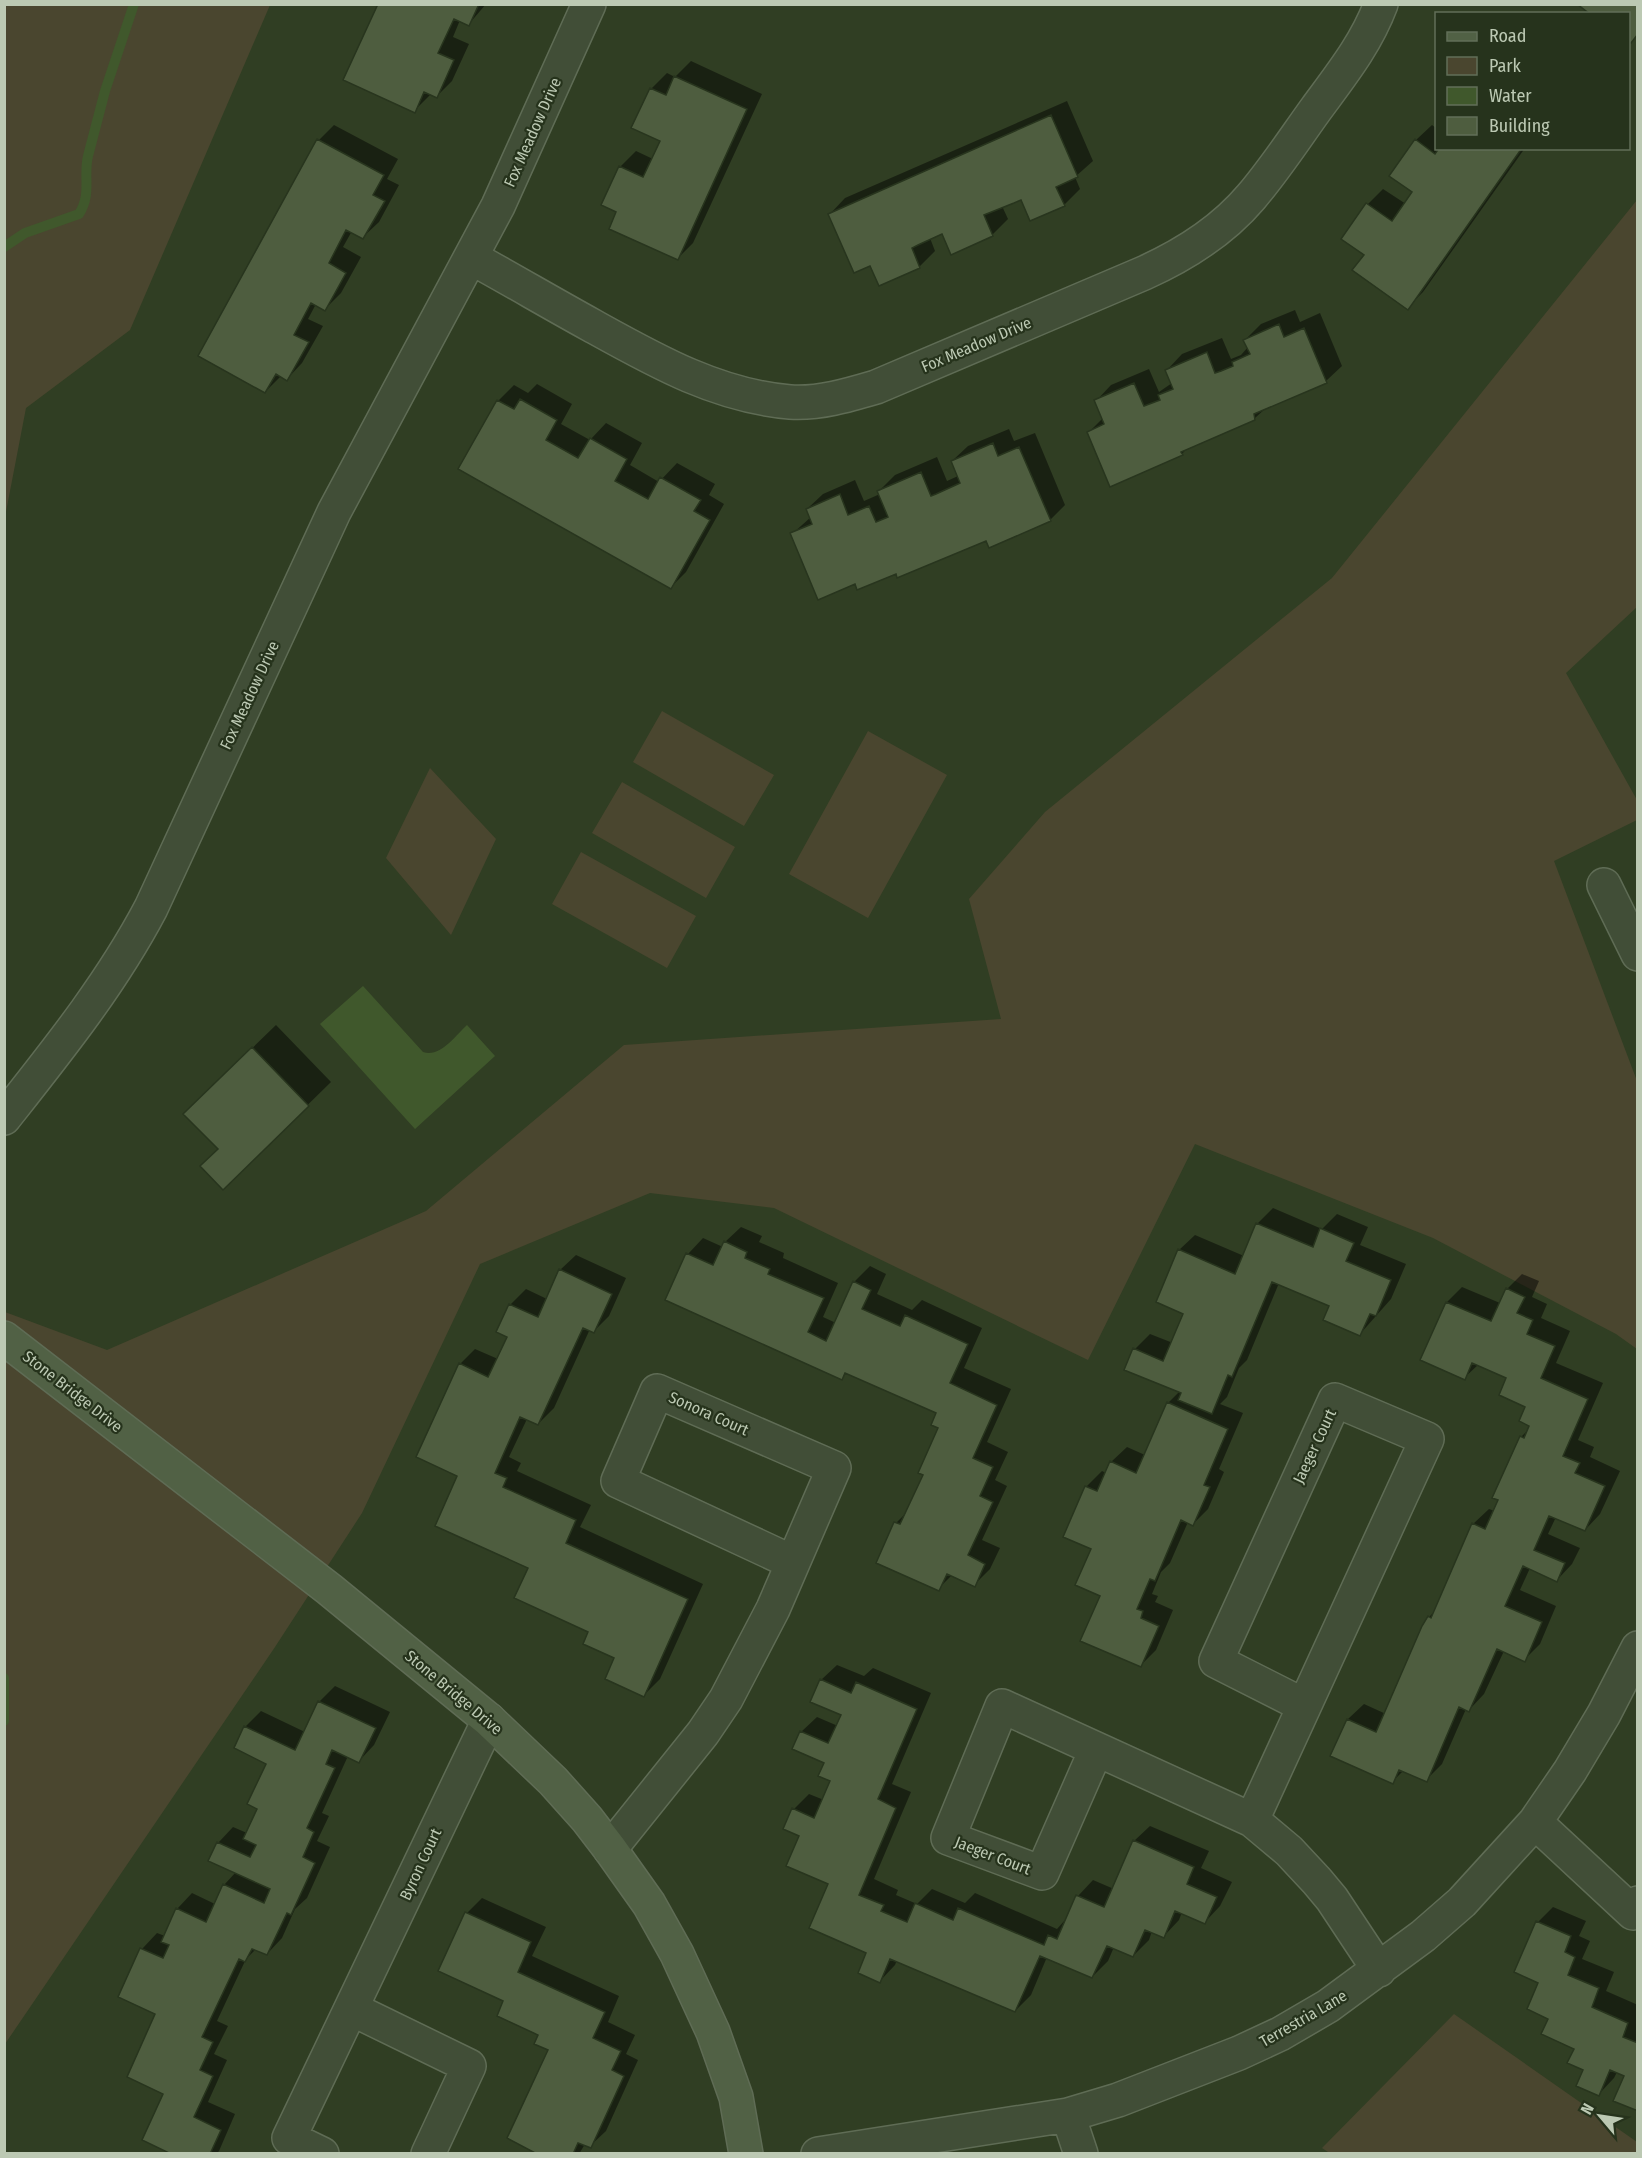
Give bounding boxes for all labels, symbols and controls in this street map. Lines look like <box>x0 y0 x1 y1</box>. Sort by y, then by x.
legend <box>1435 12 1630 150</box>
text: Road <box>1489 25 1526 47</box>
text: Park <box>1489 55 1522 77</box>
street label: Fox Meadow Drive <box>500 75 565 190</box>
text: Water <box>1489 85 1532 107</box>
text: Building <box>1489 115 1550 137</box>
street label: Fox Meadow Drive <box>918 313 1034 376</box>
street label: Fox Meadow Drive <box>216 638 283 753</box>
street label: Stone Bridge Drive <box>19 1347 126 1436</box>
street label: Sonora Court <box>666 1387 752 1440</box>
street label: Jaeger Court <box>1289 1405 1340 1486</box>
street label: Stone Bridge Drive <box>401 1646 506 1739</box>
street label: Byron Court <box>396 1825 446 1903</box>
street label: Jaeger Court <box>952 1832 1034 1879</box>
street label: Terrestria Lane <box>1256 1986 1350 2051</box>
north arrow <box>1570 2086 1630 2146</box>
text: N <box>1577 2100 1598 2118</box>

